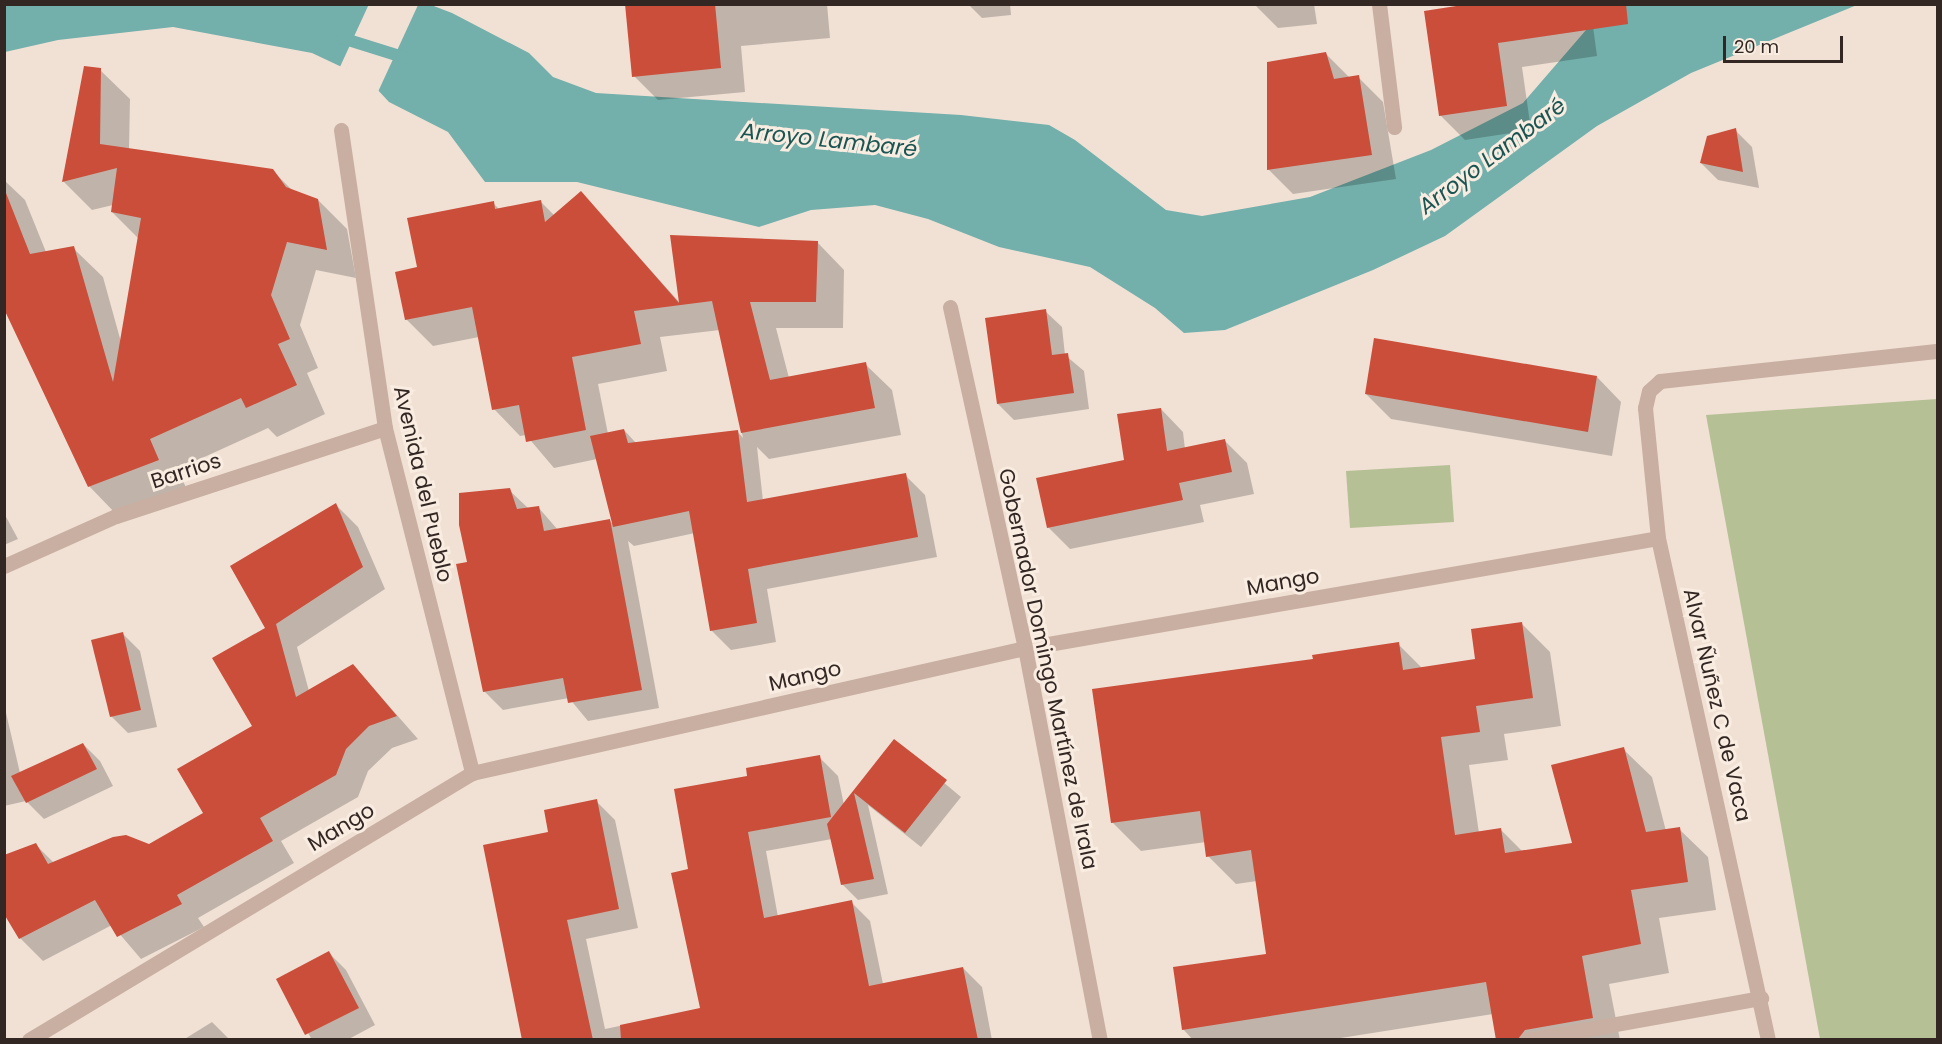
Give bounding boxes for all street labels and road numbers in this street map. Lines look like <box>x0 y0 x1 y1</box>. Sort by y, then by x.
street label: Avenida del Pueblo <box>388 383 458 585</box>
street label: Barrios <box>148 448 224 494</box>
street label: Gobernador Domingo Martínez de Irala <box>993 466 1103 872</box>
street label: Mango <box>1245 563 1321 601</box>
street label: Alvar Ñuñez C de Vaca <box>1678 586 1756 824</box>
street label: Mango <box>766 655 844 697</box>
street label: Mango <box>303 797 379 857</box>

